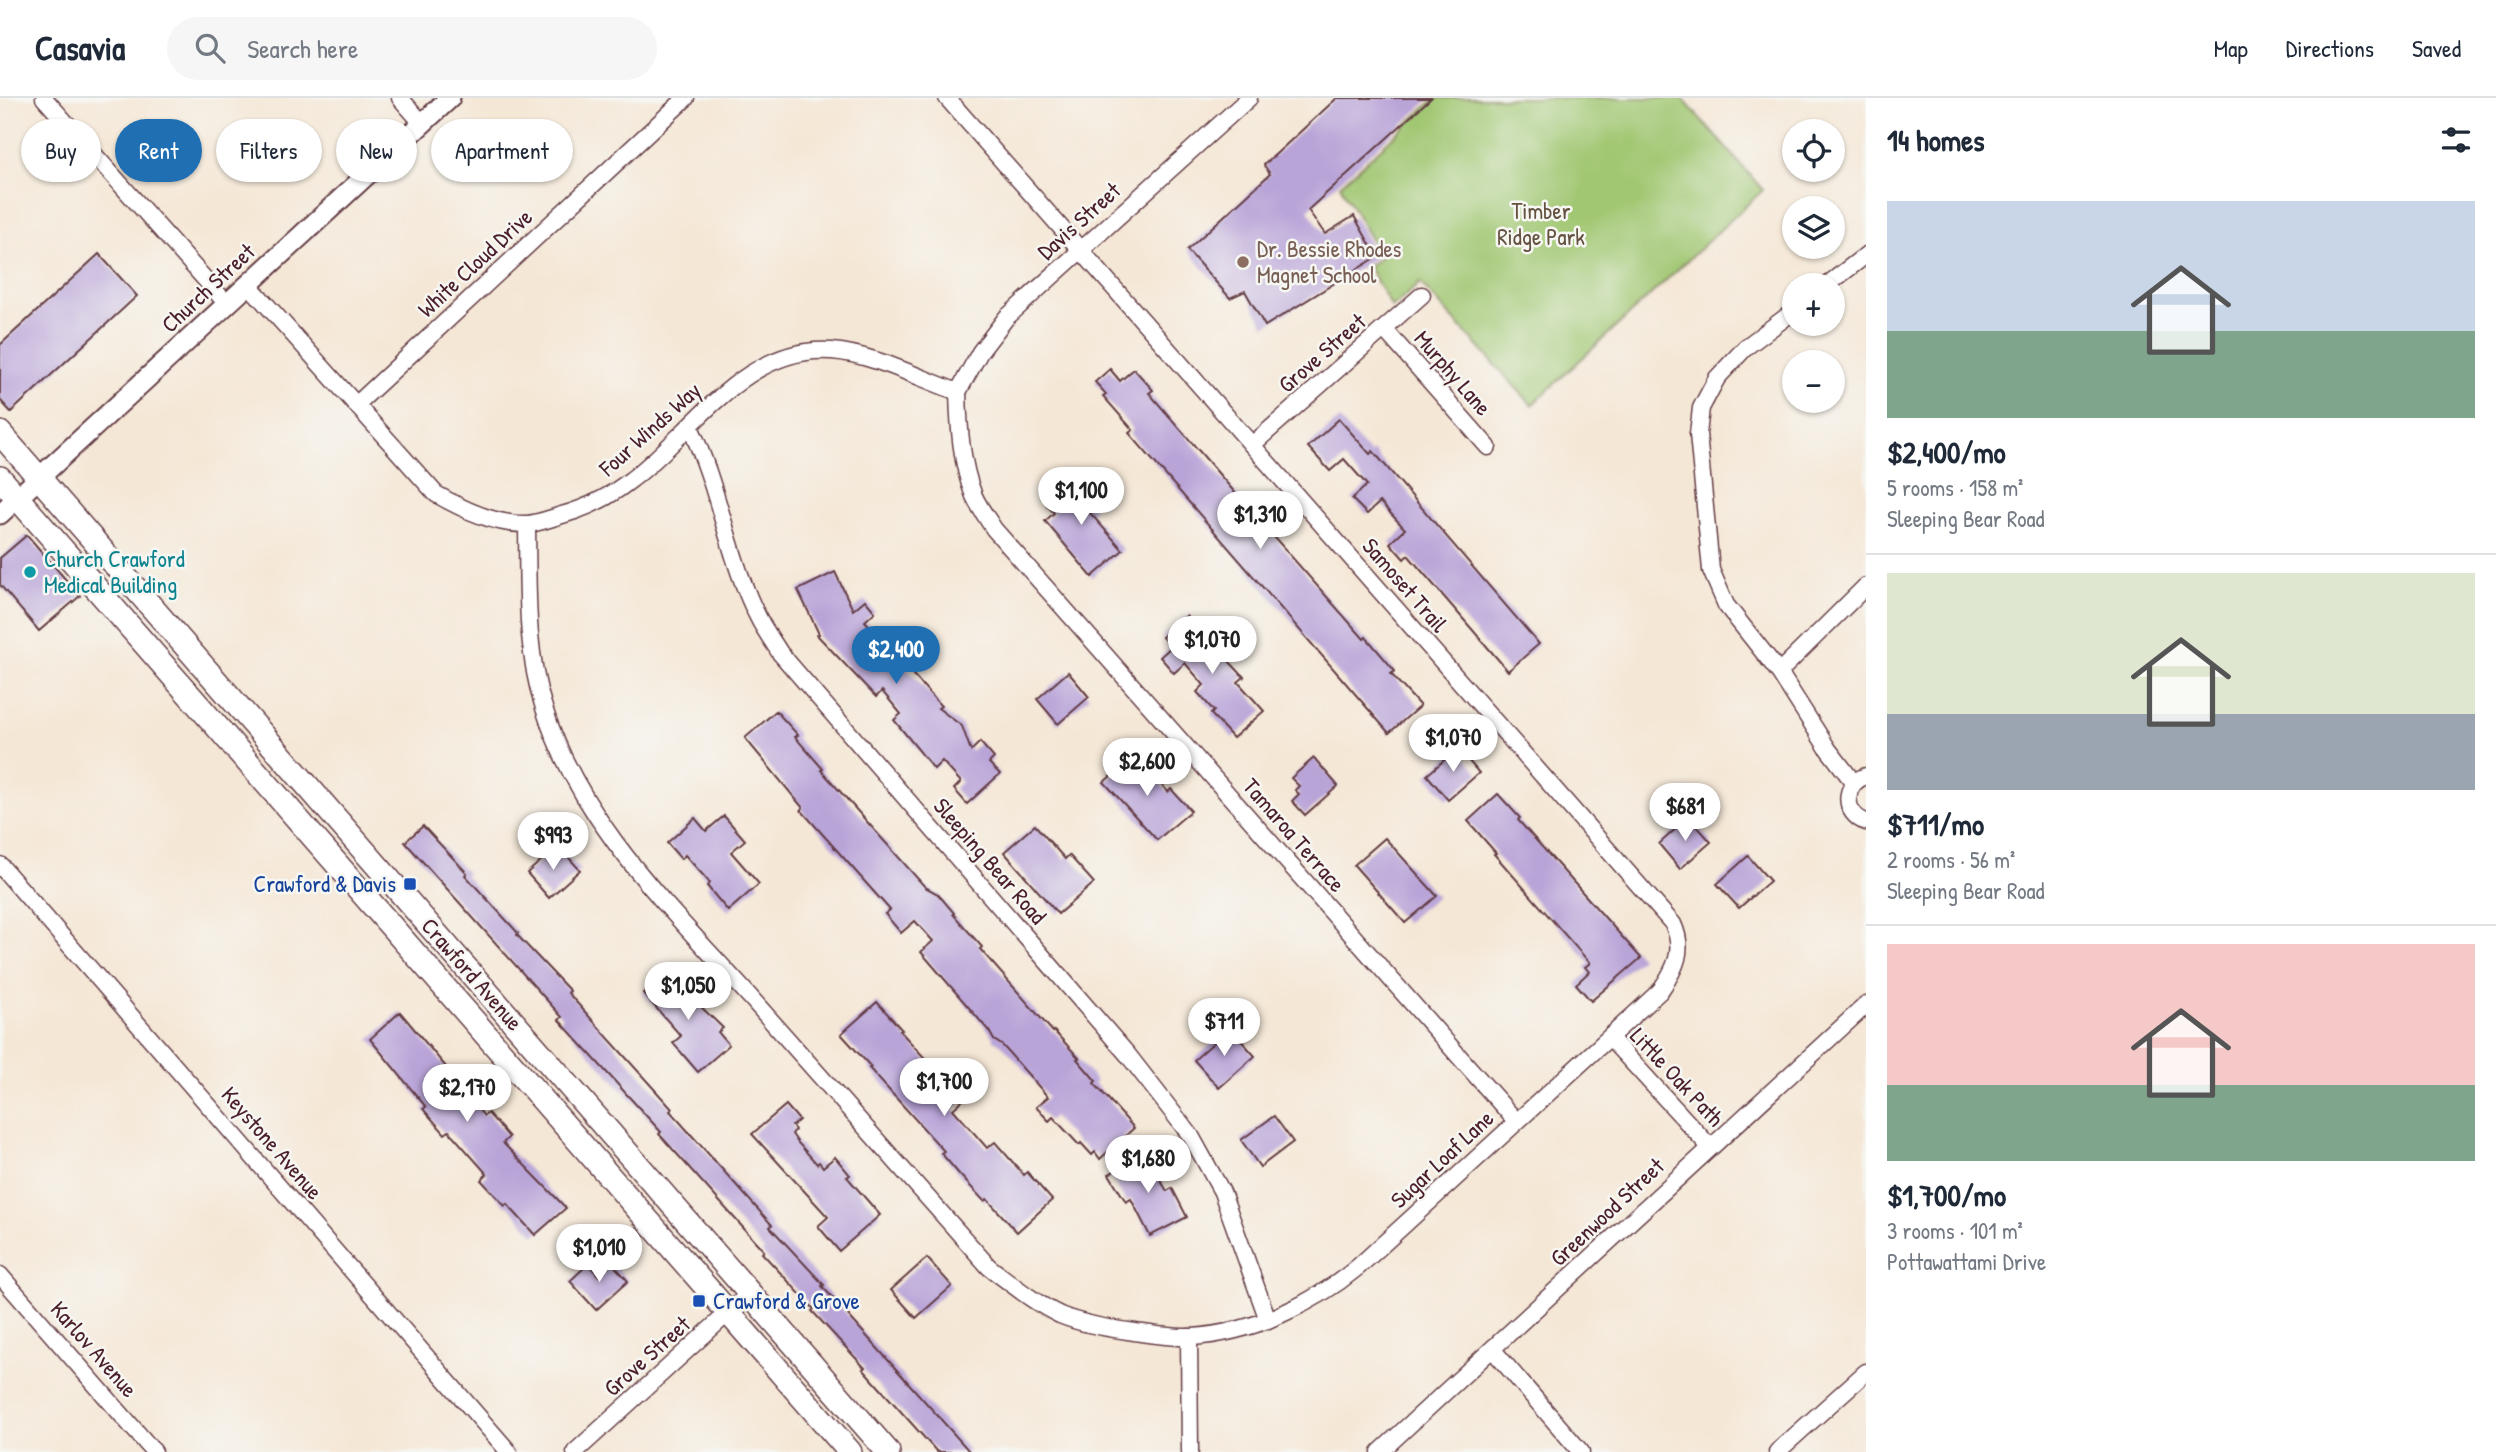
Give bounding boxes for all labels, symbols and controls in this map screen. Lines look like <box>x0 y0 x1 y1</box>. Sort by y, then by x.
search box <box>167 17 657 80</box>
text: Casavia <box>35 26 125 70</box>
icon: search <box>191 29 229 67</box>
text: Search here <box>247 31 358 66</box>
text: Map <box>2214 32 2248 64</box>
text: Directions <box>2286 32 2374 64</box>
text: Saved <box>2412 32 2461 64</box>
chip: Buy <box>21 119 101 182</box>
chip: Rent <box>115 119 202 182</box>
chip: Filters <box>216 119 322 182</box>
chip: New <box>336 119 417 182</box>
chip: Apartment <box>431 119 573 182</box>
map controls <box>1782 119 1845 413</box>
button: locate <box>1782 119 1845 182</box>
text: 14 homes <box>1887 120 1985 160</box>
icon: filters <box>2437 121 2475 159</box>
street label: Davis Street <box>1030 174 1128 266</box>
park label: Timber Ridge Park <box>1497 195 1585 252</box>
button: layers <box>1782 196 1845 259</box>
street label: White Cloud Drive <box>411 201 539 324</box>
place label: Dr. Bessie Rhodes Magnet School <box>1257 233 1402 290</box>
street label: Church Street <box>154 235 262 339</box>
icon: home <box>2118 247 2244 373</box>
marker: Dr. Bessie Rhodes Magnet School <box>1235 254 1251 270</box>
button: + <box>1782 273 1845 336</box>
street label: Grove Street <box>1271 305 1373 399</box>
street label: Murphy Lane <box>1408 323 1499 422</box>
button: − <box>1782 350 1845 413</box>
street label: Four Winds Way <box>591 374 707 483</box>
text: $2,400/mo <box>1887 432 2006 472</box>
pin: $1,100 <box>1024 468 1138 527</box>
text: 5 rooms · 158 m² <box>1887 472 2023 503</box>
text: $1,100 <box>1054 474 1108 505</box>
pin: $1,310 <box>1203 491 1317 551</box>
text: $1,310 <box>1233 498 1287 529</box>
text: Sleeping Bear Road <box>1887 503 2045 534</box>
street label: Samoset Trail <box>1356 531 1456 639</box>
place label: Church Crawford Medical Building <box>44 543 185 600</box>
marker: Church Crawford Medical Building <box>22 564 38 580</box>
pin: $1,070 <box>1155 616 1269 676</box>
icon: home <box>2118 619 2244 745</box>
text: $1,070 <box>1184 623 1240 654</box>
pin: $2,400 <box>839 626 953 686</box>
text: $2,400 <box>868 633 924 664</box>
pin: $1,070 <box>1396 714 1510 774</box>
text: $1,070 <box>1425 721 1481 752</box>
pin: $2,600 <box>1090 738 1204 798</box>
text: $2,600 <box>1119 745 1175 776</box>
street label: Tamaroa Terrace <box>1236 771 1353 898</box>
pin: $681 <box>1644 784 1726 843</box>
text: $681 <box>1665 790 1705 821</box>
street label: Sleeping Bear Road <box>927 791 1054 930</box>
text: $711/mo <box>1887 804 1984 844</box>
pin: $993 <box>512 812 594 872</box>
text: $993 <box>534 819 572 850</box>
text: 2 rooms · 56 m² <box>1887 844 2015 875</box>
place label: Crawford & Davis <box>254 868 396 899</box>
text: Sleeping Bear Road <box>1887 875 2045 906</box>
marker: Crawford & Davis <box>402 876 418 892</box>
street label: Crawford Avenue <box>415 911 530 1037</box>
pin: $1,050 <box>631 962 745 1022</box>
text: $1,050 <box>661 969 716 1000</box>
icon: home <box>2118 990 2244 1116</box>
pin: $711 <box>1183 998 1265 1058</box>
text: $711 <box>1204 1005 1244 1036</box>
street label: Little Oak Path <box>1624 1021 1731 1133</box>
pin: $1,700 <box>887 1058 1001 1118</box>
pin: $2,170 <box>410 1065 524 1124</box>
text: $1,700 <box>916 1065 972 1096</box>
text: $2,170 <box>438 1071 496 1102</box>
street label: Keystone Avenue <box>215 1080 330 1206</box>
street label: Sugar Loaf Lane <box>1383 1103 1500 1215</box>
pin: $1,680 <box>1091 1136 1205 1195</box>
text: $1,680 <box>1121 1142 1175 1173</box>
street label: Greenwood Street <box>1543 1150 1671 1273</box>
text: $1,700/mo <box>1887 1175 2006 1215</box>
text: 3 rooms · 101 m² <box>1887 1215 2023 1246</box>
pin: $1,010 <box>542 1224 656 1284</box>
text: $1,010 <box>572 1231 626 1262</box>
text: Pottawattami Drive <box>1887 1246 2046 1277</box>
place label: Crawford & Grove <box>713 1285 860 1316</box>
marker: Crawford & Grove <box>691 1293 707 1309</box>
street label: Karlov Avenue <box>44 1294 145 1403</box>
street label: Grove Street <box>597 1308 697 1403</box>

